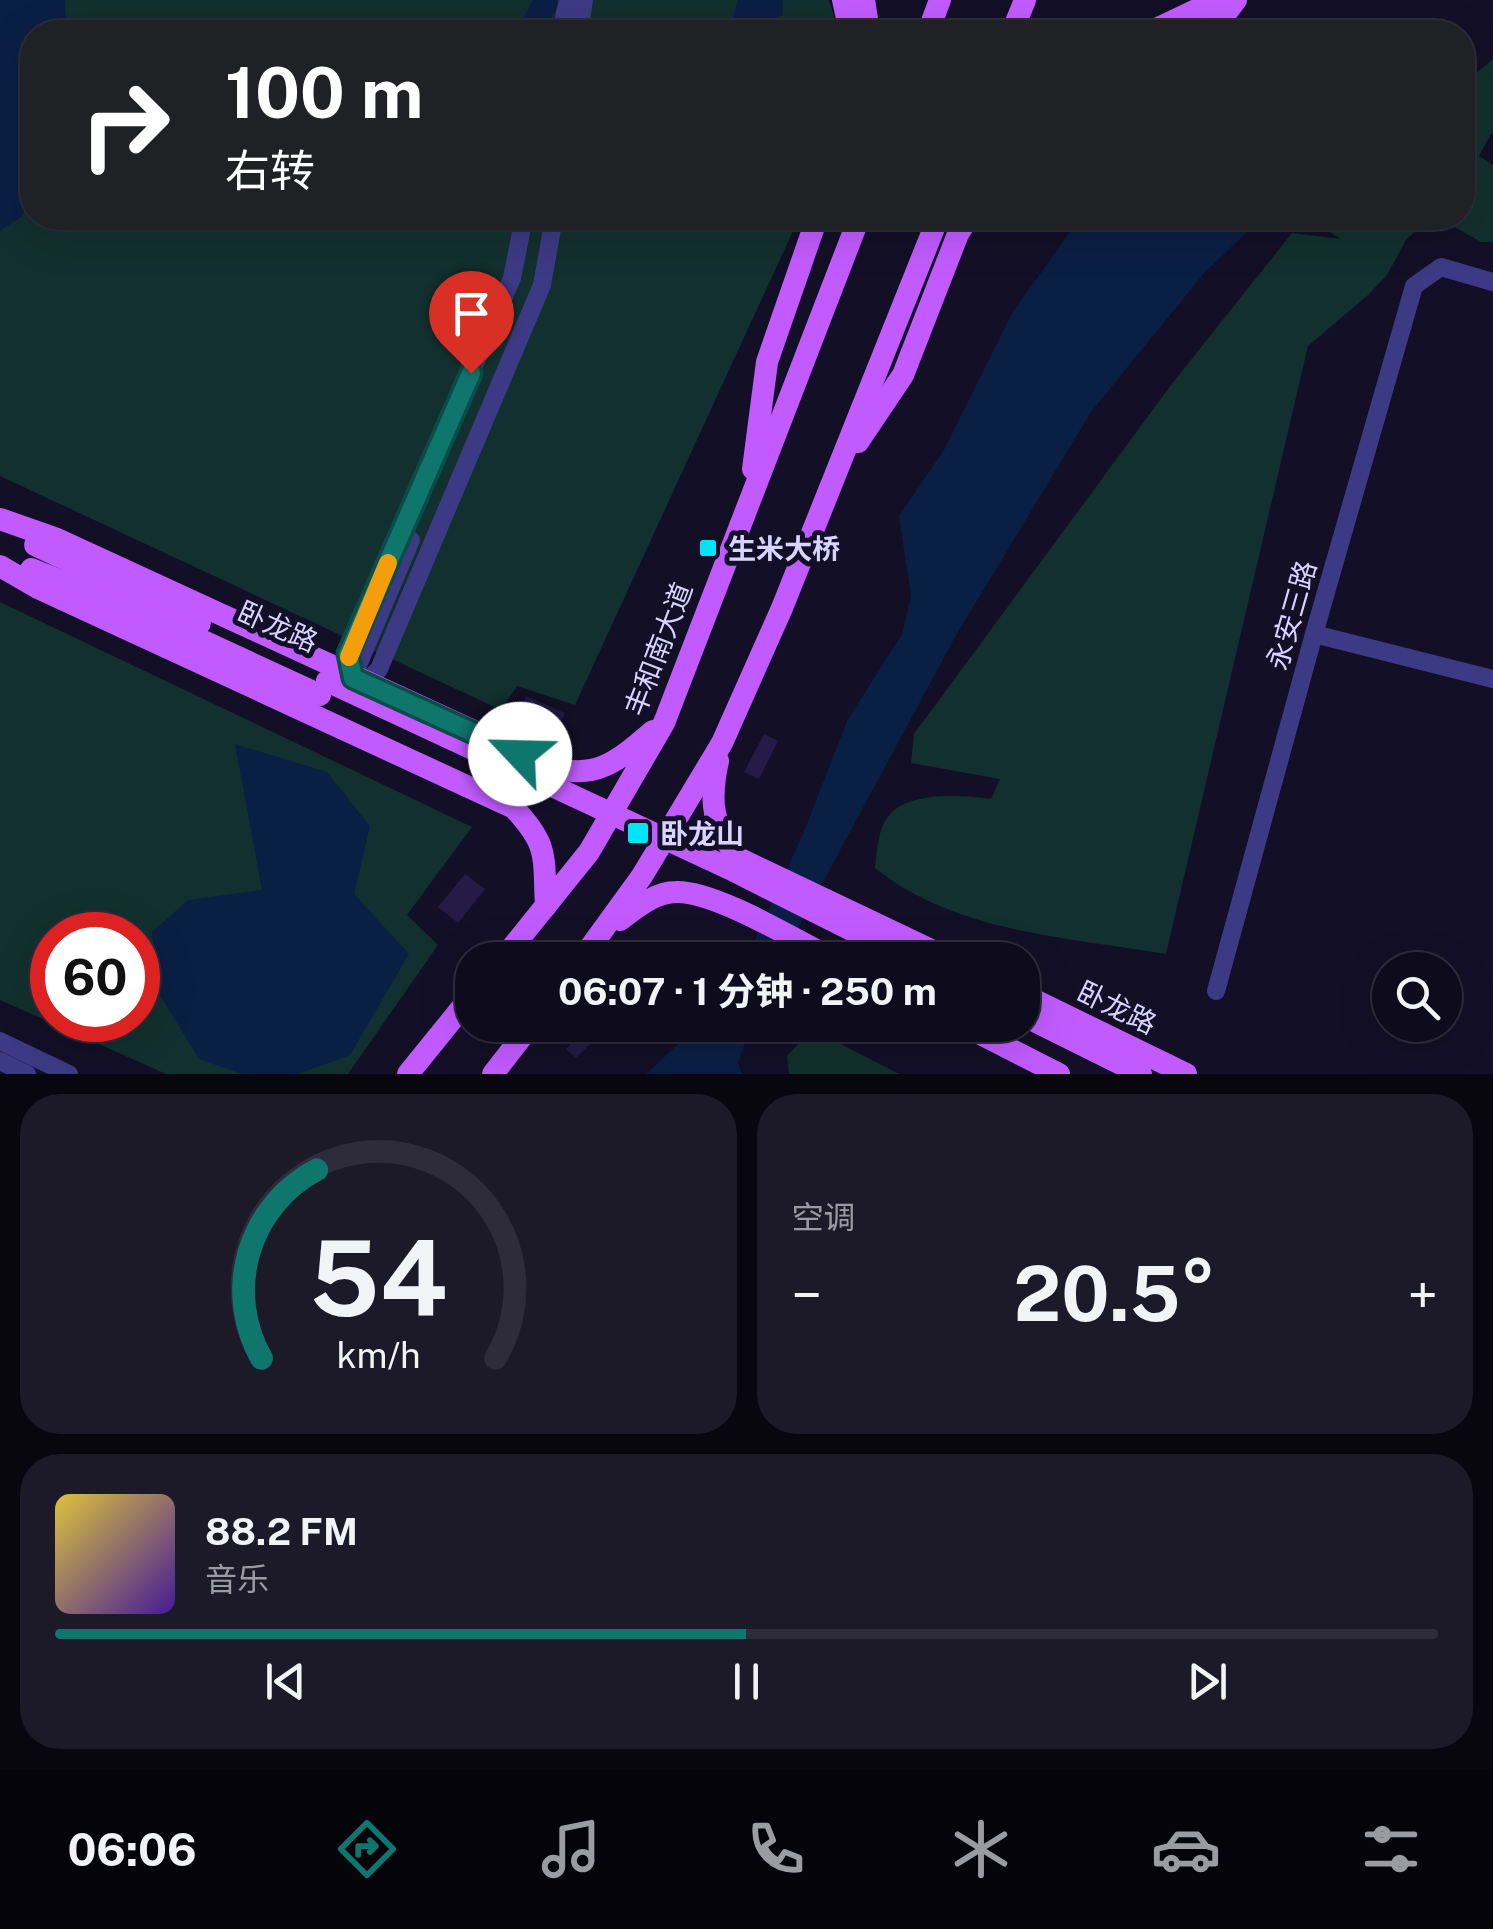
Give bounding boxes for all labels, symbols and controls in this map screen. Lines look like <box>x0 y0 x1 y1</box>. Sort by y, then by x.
text: 100 m <box>225 51 423 134</box>
icon: right <box>60 60 190 190</box>
text: 右转 <box>225 144 315 197</box>
pin <box>429 271 514 374</box>
icon: arrive <box>444 286 499 341</box>
place label: 生米大桥 <box>728 532 840 565</box>
marker: 生米大桥 <box>697 537 719 559</box>
street label: 永安三路 <box>1260 557 1322 673</box>
street label: 丰和南大道 <box>618 578 698 720</box>
street label: 卧龙路 <box>233 594 323 658</box>
position arrow <box>468 702 572 806</box>
place label: 卧龙山 <box>660 817 744 850</box>
marker: 卧龙山 <box>625 820 651 846</box>
speed limit sign: 60 <box>30 912 160 1042</box>
map controls <box>1372 952 1462 1042</box>
button: search <box>1372 952 1462 1042</box>
text: 06:07 · 1 分钟 · 250 m <box>558 969 937 1014</box>
street label: 卧龙路 <box>1072 974 1162 1040</box>
text: 空调 <box>792 1199 856 1236</box>
text: 54 <box>309 1217 447 1339</box>
text: 20.5° <box>1014 1250 1216 1338</box>
text: − <box>792 1263 822 1327</box>
text: + <box>1407 1263 1438 1327</box>
text: km/h <box>336 1334 420 1376</box>
text: 88.2 FM <box>205 1509 358 1554</box>
text: 音乐 <box>205 1561 269 1598</box>
icon: previous <box>258 1654 313 1709</box>
icon: pause <box>719 1654 774 1709</box>
icon: next <box>1180 1654 1235 1709</box>
icon: directions <box>332 1814 402 1884</box>
icon: music <box>536 1814 606 1884</box>
icon: phone <box>741 1814 811 1884</box>
icon: climate <box>946 1814 1016 1884</box>
icon: car <box>1151 1814 1221 1884</box>
icon: filters <box>1356 1814 1426 1884</box>
text: 06:06 <box>67 1823 197 1876</box>

